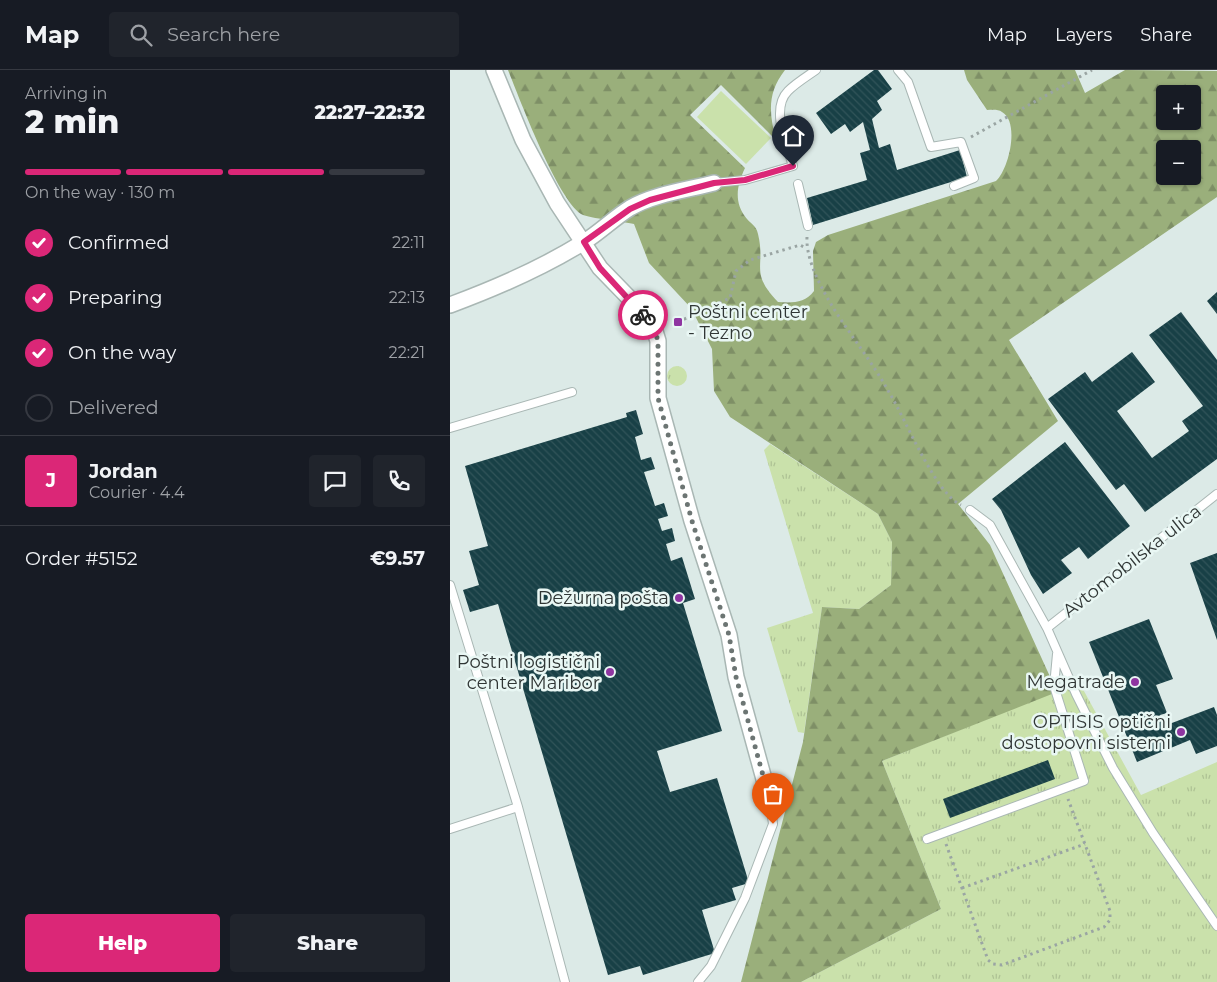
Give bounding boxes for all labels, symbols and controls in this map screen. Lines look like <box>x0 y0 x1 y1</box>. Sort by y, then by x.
search box <box>109 12 459 57</box>
text: Map <box>25 20 79 49</box>
icon: search <box>127 21 155 49</box>
text: Search here <box>167 23 280 46</box>
text: Map <box>987 24 1027 46</box>
text: Layers <box>1055 24 1112 46</box>
text: Share <box>1140 24 1192 46</box>
text: Arriving in <box>25 84 107 103</box>
map controls <box>1156 85 1201 185</box>
button: + <box>1156 85 1201 130</box>
text: 22:27–22:32 <box>314 101 425 124</box>
text: 2 min <box>25 102 119 141</box>
pin <box>772 115 814 166</box>
icon: home <box>779 122 807 150</box>
button: − <box>1156 140 1201 185</box>
text: On the way · 130 m <box>25 183 175 202</box>
icon: check <box>25 229 53 257</box>
text: Confirmed <box>68 231 169 254</box>
text: 22:11 <box>392 233 425 252</box>
icon: check <box>25 284 53 312</box>
text: Preparing <box>68 286 163 309</box>
text: 22:13 <box>389 288 425 307</box>
courier <box>618 290 668 340</box>
icon: bike <box>629 301 657 329</box>
place label: Poštni center - Tezno <box>688 301 808 344</box>
marker: Poštni center - Tezno <box>672 316 684 328</box>
icon: check <box>25 339 53 367</box>
text: On the way <box>68 341 176 364</box>
text: 22:21 <box>389 343 425 362</box>
text: Delivered <box>68 396 159 419</box>
button: chat <box>309 455 361 507</box>
button: phone <box>373 455 425 507</box>
text: Jordan <box>89 460 158 483</box>
text: J <box>46 469 56 492</box>
text: Courier · 4.4 <box>89 483 185 502</box>
street label: Avtomobilska ulica <box>1058 500 1206 622</box>
text: Order #5152 <box>25 547 138 570</box>
text: €9.57 <box>370 547 425 570</box>
place label: Dežurna pošta <box>538 587 669 609</box>
marker: Dežurna pošta <box>673 592 685 604</box>
place label: Poštni logistični center Maribor <box>457 651 600 694</box>
marker: Poštni logistični center Maribor <box>604 666 616 678</box>
place label: Megatrade <box>1026 671 1125 693</box>
marker: Megatrade <box>1129 676 1141 688</box>
place label: OPTISIS optični dostopovni sistemi <box>1002 711 1171 754</box>
marker: OPTISIS optični dostopovni sistemi <box>1175 726 1187 738</box>
pin <box>752 773 794 824</box>
icon: bag <box>759 780 787 808</box>
button: Help <box>25 914 220 972</box>
button: Share <box>230 914 425 972</box>

